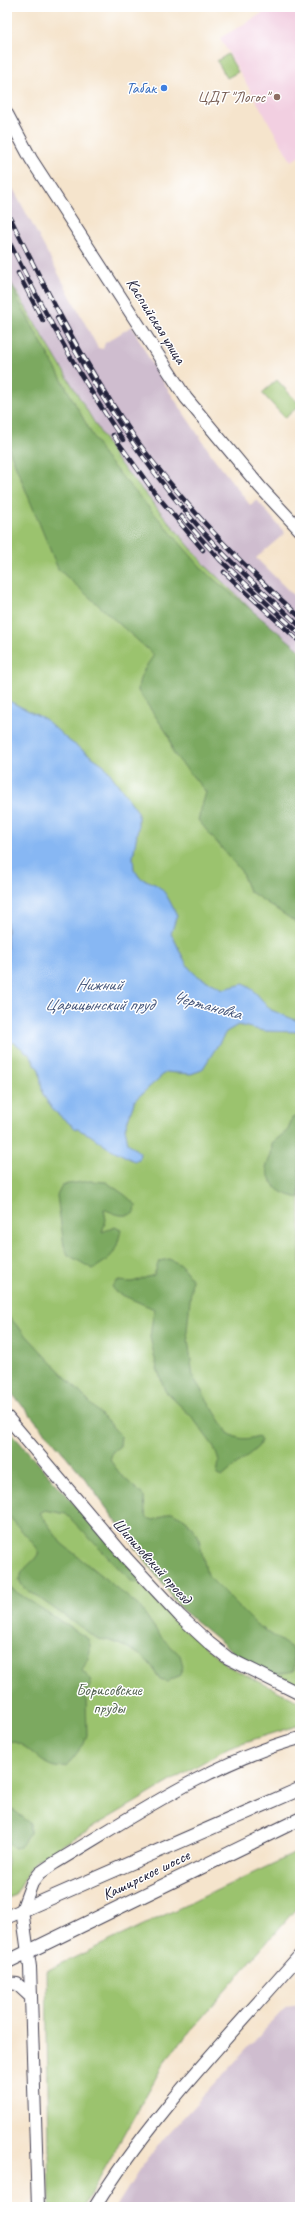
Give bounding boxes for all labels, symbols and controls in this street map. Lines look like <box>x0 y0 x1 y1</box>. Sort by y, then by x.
place label: Табак <box>126 78 157 98</box>
marker: Табак <box>159 83 169 93</box>
place label: ЦДТ "Логос" <box>197 87 272 107</box>
marker: ЦДТ "Логос" <box>272 92 282 102</box>
street label: Каспийская улица <box>122 274 191 369</box>
water label: Нижний Царицынский пруд <box>45 974 158 1015</box>
water label: Чертановка <box>171 986 245 1025</box>
street label: Шипиловский проезд <box>108 1514 197 1609</box>
park label: Борисовские пруды <box>76 1680 144 1718</box>
street label: Каширское шоссе <box>99 1844 195 1905</box>

